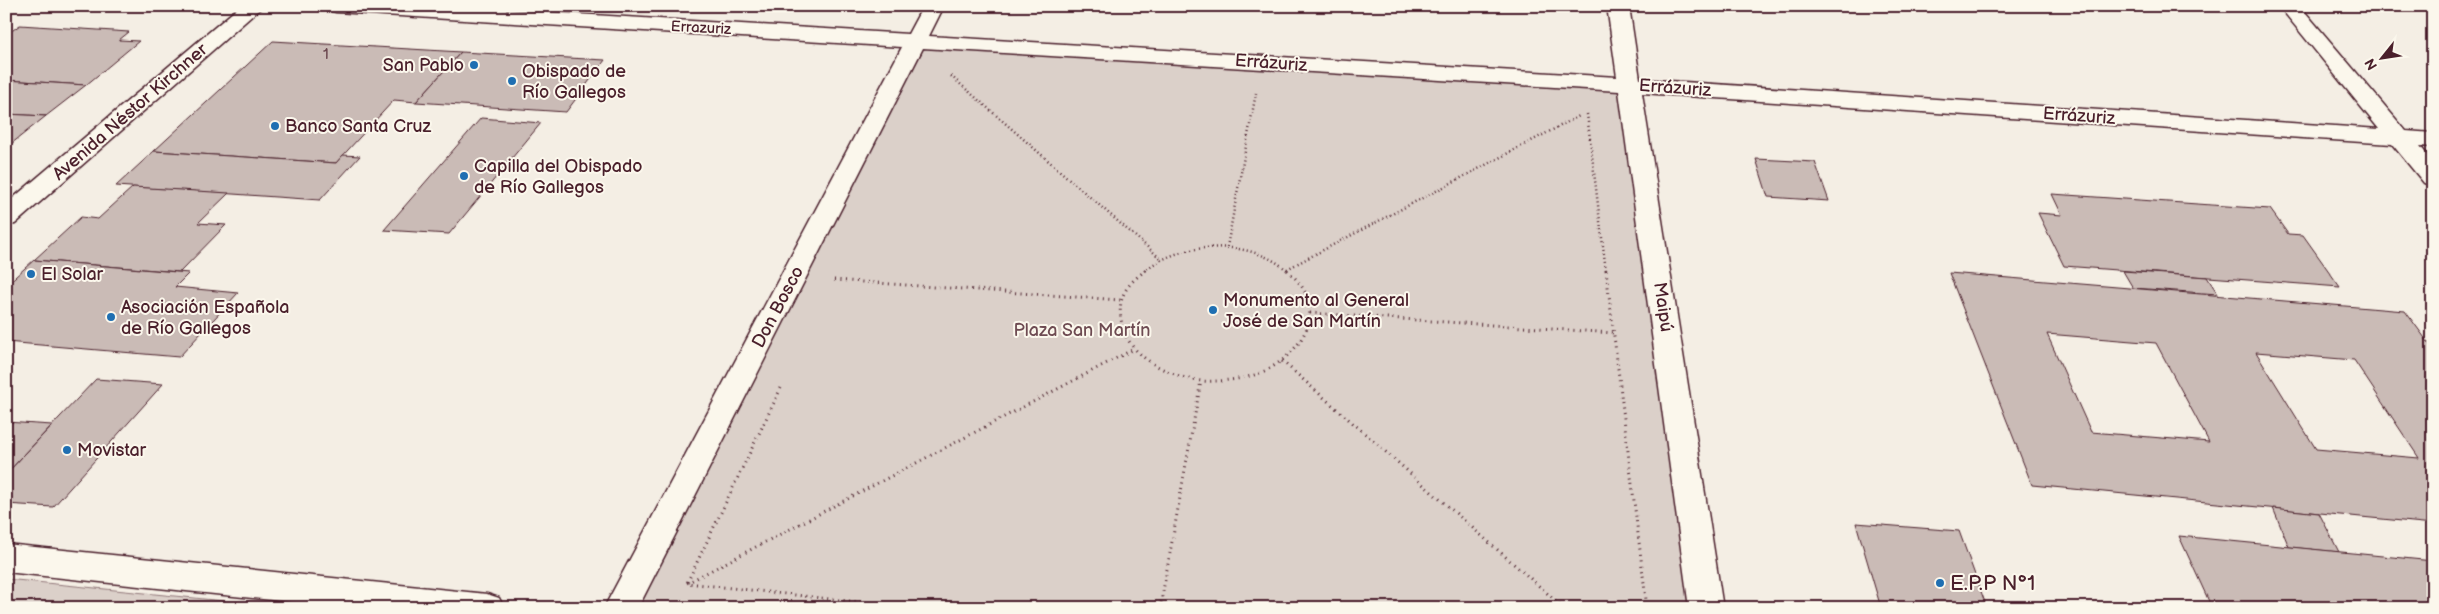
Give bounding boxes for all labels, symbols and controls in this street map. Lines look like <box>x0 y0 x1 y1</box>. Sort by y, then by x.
street label: Errazuriz <box>670 17 733 39</box>
north arrow <box>2356 32 2406 82</box>
street label: Avenida Néstor Kirchner <box>48 39 212 185</box>
house number: 1 <box>323 45 329 64</box>
street label: Errázuriz <box>1234 50 1308 76</box>
place label: San Pablo <box>383 55 464 76</box>
text: N <box>2361 55 2381 73</box>
marker: San Pablo <box>468 59 480 71</box>
place label: Obispado de Río Gallegos <box>522 61 626 103</box>
marker: Obispado de Río Gallegos <box>506 75 518 87</box>
street label: Errázuriz <box>1638 75 1712 101</box>
street label: Errázuriz <box>2042 103 2116 129</box>
place label: Banco Santa Cruz <box>285 116 432 137</box>
marker: Banco Santa Cruz <box>269 120 281 132</box>
place label: Capilla del Obispado de Río Gallegos <box>474 156 643 198</box>
marker: Capilla del Obispado de Río Gallegos <box>458 170 470 182</box>
street label: Don Bosco <box>748 263 808 351</box>
place label: El Solar <box>41 264 104 285</box>
marker: El Solar <box>25 268 37 280</box>
street label: Maipú <box>1649 281 1677 333</box>
place label: Monumento al General José de San Martín <box>1223 290 1409 332</box>
place label: Asociación Española de Río Gallegos <box>121 297 289 339</box>
marker: Monumento al General José de San Martín <box>1207 304 1219 316</box>
marker: Asociación Española de Río Gallegos <box>105 311 117 323</box>
park label: Plaza San Martín <box>1014 320 1150 341</box>
place label: Movistar <box>77 440 147 461</box>
marker: Movistar <box>61 444 73 456</box>
place label: E.P.P N°1 <box>1950 571 2035 596</box>
marker: E.P.P N°1 <box>1934 577 1946 589</box>

